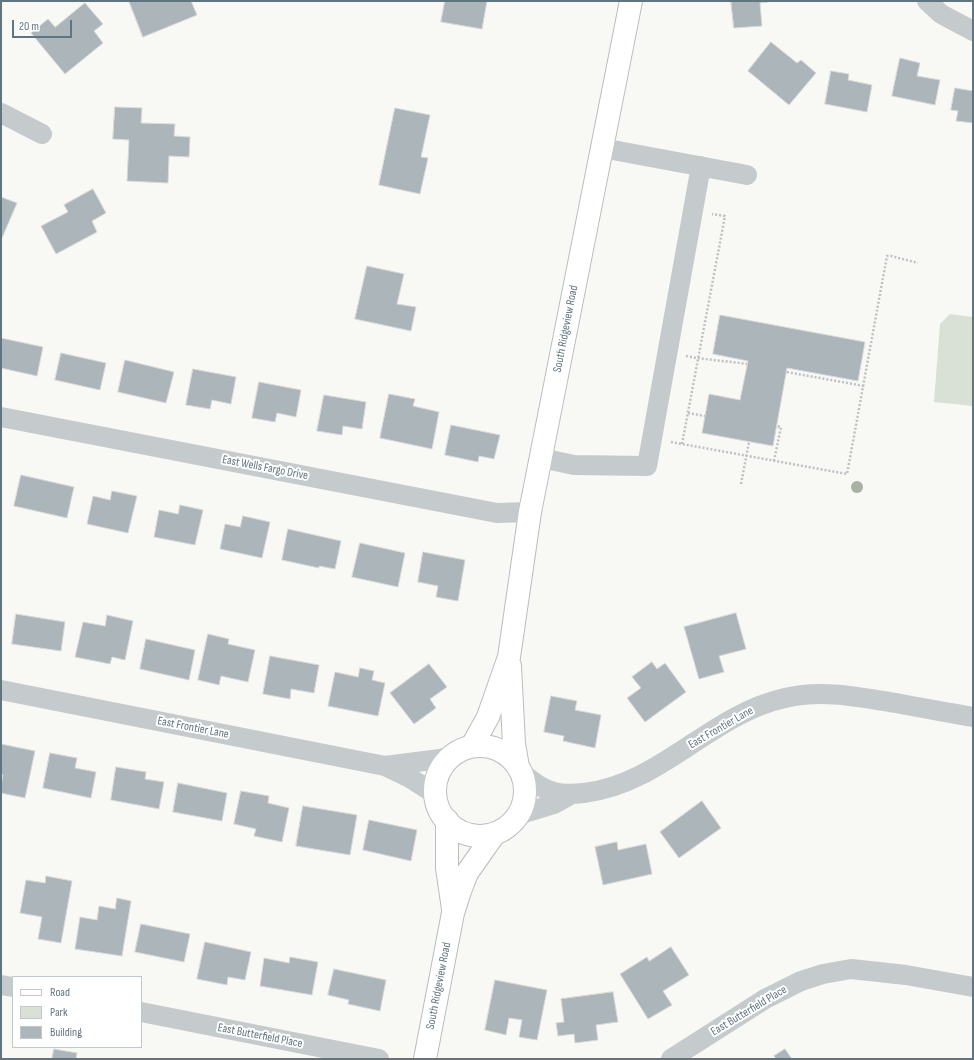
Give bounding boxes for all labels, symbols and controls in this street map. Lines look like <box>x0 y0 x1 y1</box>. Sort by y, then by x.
scale bar <box>14 12 74 38</box>
text: 20 m <box>19 19 39 34</box>
street label: South Ridgeview Road <box>550 284 582 374</box>
street label: East Wells Fargo Drive <box>221 453 309 483</box>
street label: East Frontier Lane <box>686 704 756 752</box>
street label: East Frontier Lane <box>156 714 230 742</box>
street label: South Ridgeview Road <box>423 941 455 1031</box>
legend <box>12 976 142 1048</box>
street label: East Butterfield Place <box>708 983 790 1039</box>
text: Road <box>50 985 70 1000</box>
text: Park <box>50 1005 68 1020</box>
street label: East Butterfield Place <box>216 1021 304 1051</box>
text: Building <box>50 1025 82 1040</box>

